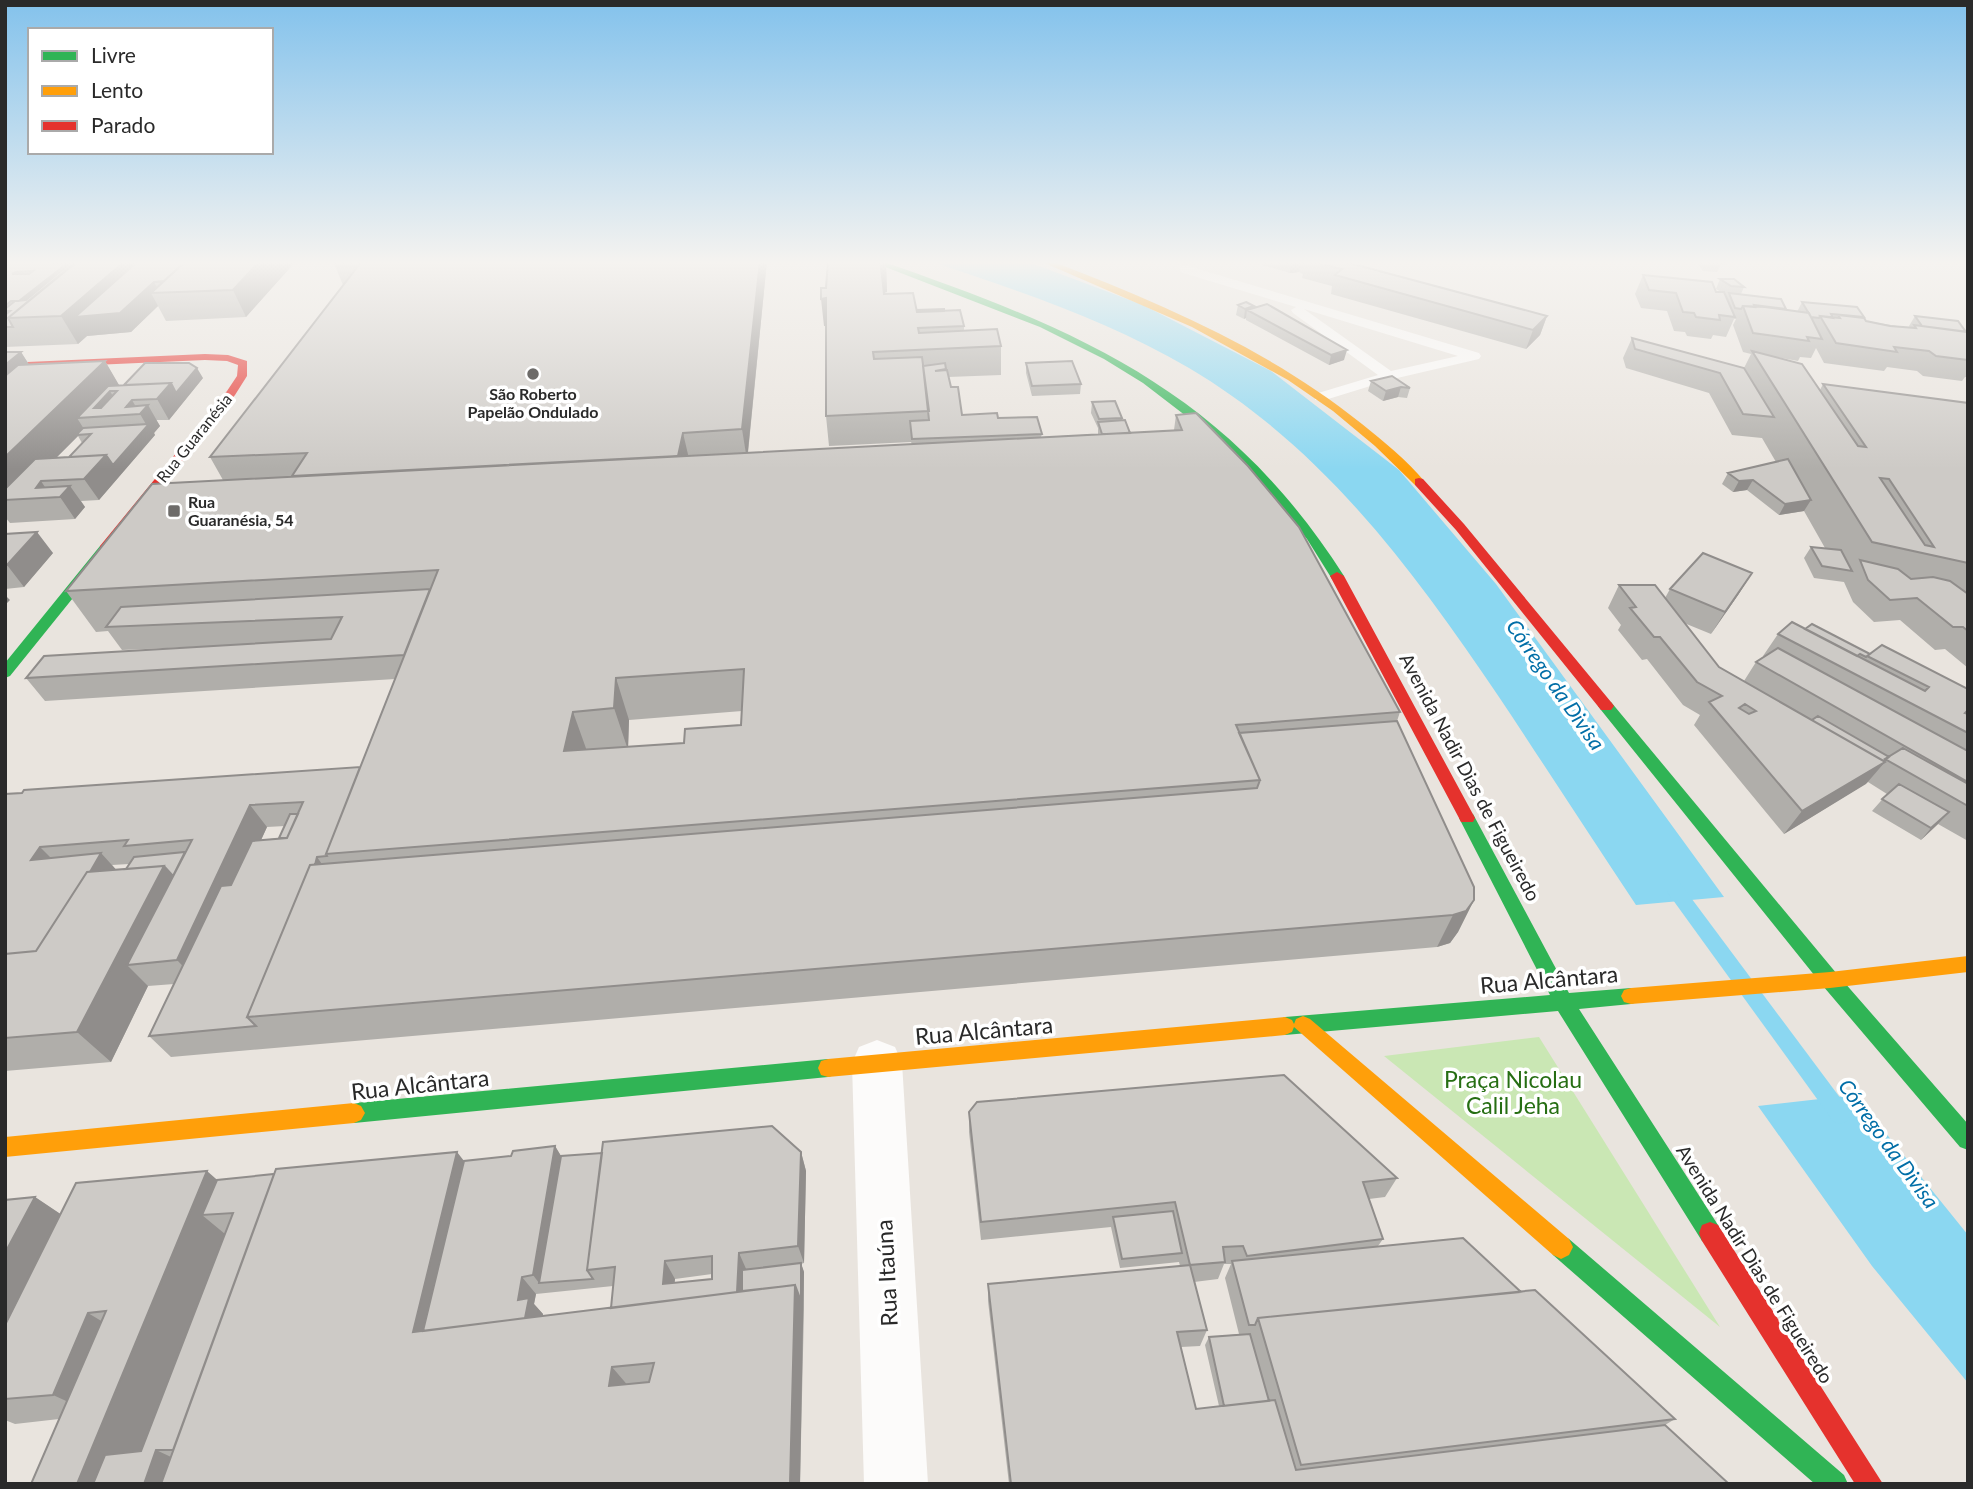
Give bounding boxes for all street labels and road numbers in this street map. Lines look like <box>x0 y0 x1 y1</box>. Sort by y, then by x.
street label: Rua Guaranésia <box>152 389 235 486</box>
street label: Avenida Nadir Dias de Figueiredo <box>1395 649 1546 905</box>
street label: Rua Alcântara <box>1479 959 1619 999</box>
street label: Rua Alcântara <box>914 1010 1054 1050</box>
street label: Rua Alcântara <box>349 1063 490 1105</box>
street label: Avenida Nadir Dias de Figueiredo <box>1672 1140 1839 1387</box>
street label: Rua Itaúna <box>869 1219 903 1327</box>

